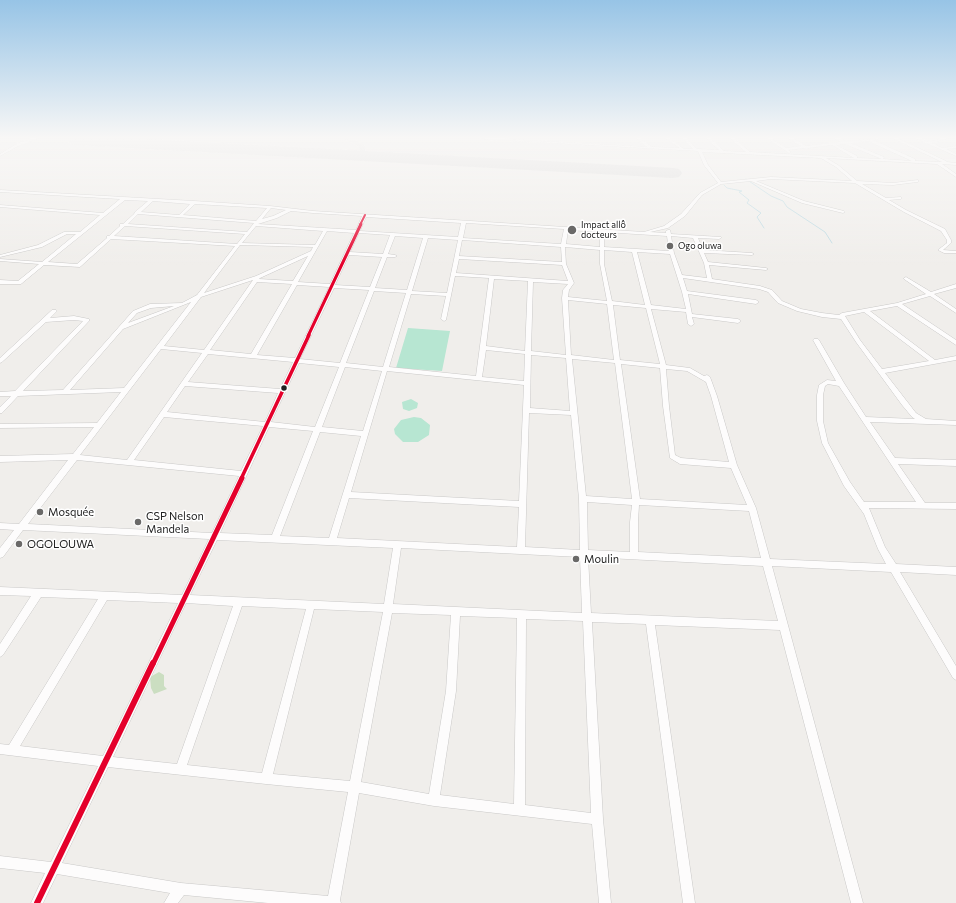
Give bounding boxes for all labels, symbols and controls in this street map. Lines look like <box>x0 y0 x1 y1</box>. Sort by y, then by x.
place label: Impact allô docteurs <box>581 220 626 241</box>
marker: Impact allô docteurs <box>566 224 578 236</box>
marker: Ogo oluwa <box>665 241 675 251</box>
place label: Ogo oluwa <box>678 241 722 251</box>
unlabelled marker <box>279 383 289 393</box>
place label: Mosquée <box>48 505 94 519</box>
marker: Mosquée <box>35 507 45 517</box>
place label: CSP Nelson Mandela <box>146 509 204 535</box>
marker: CSP Nelson Mandela <box>133 517 143 527</box>
place label: OGOLOUWA <box>27 537 94 551</box>
marker: OGOLOUWA <box>14 539 24 549</box>
place label: Moulin <box>584 552 619 566</box>
marker: Moulin <box>571 554 581 564</box>

